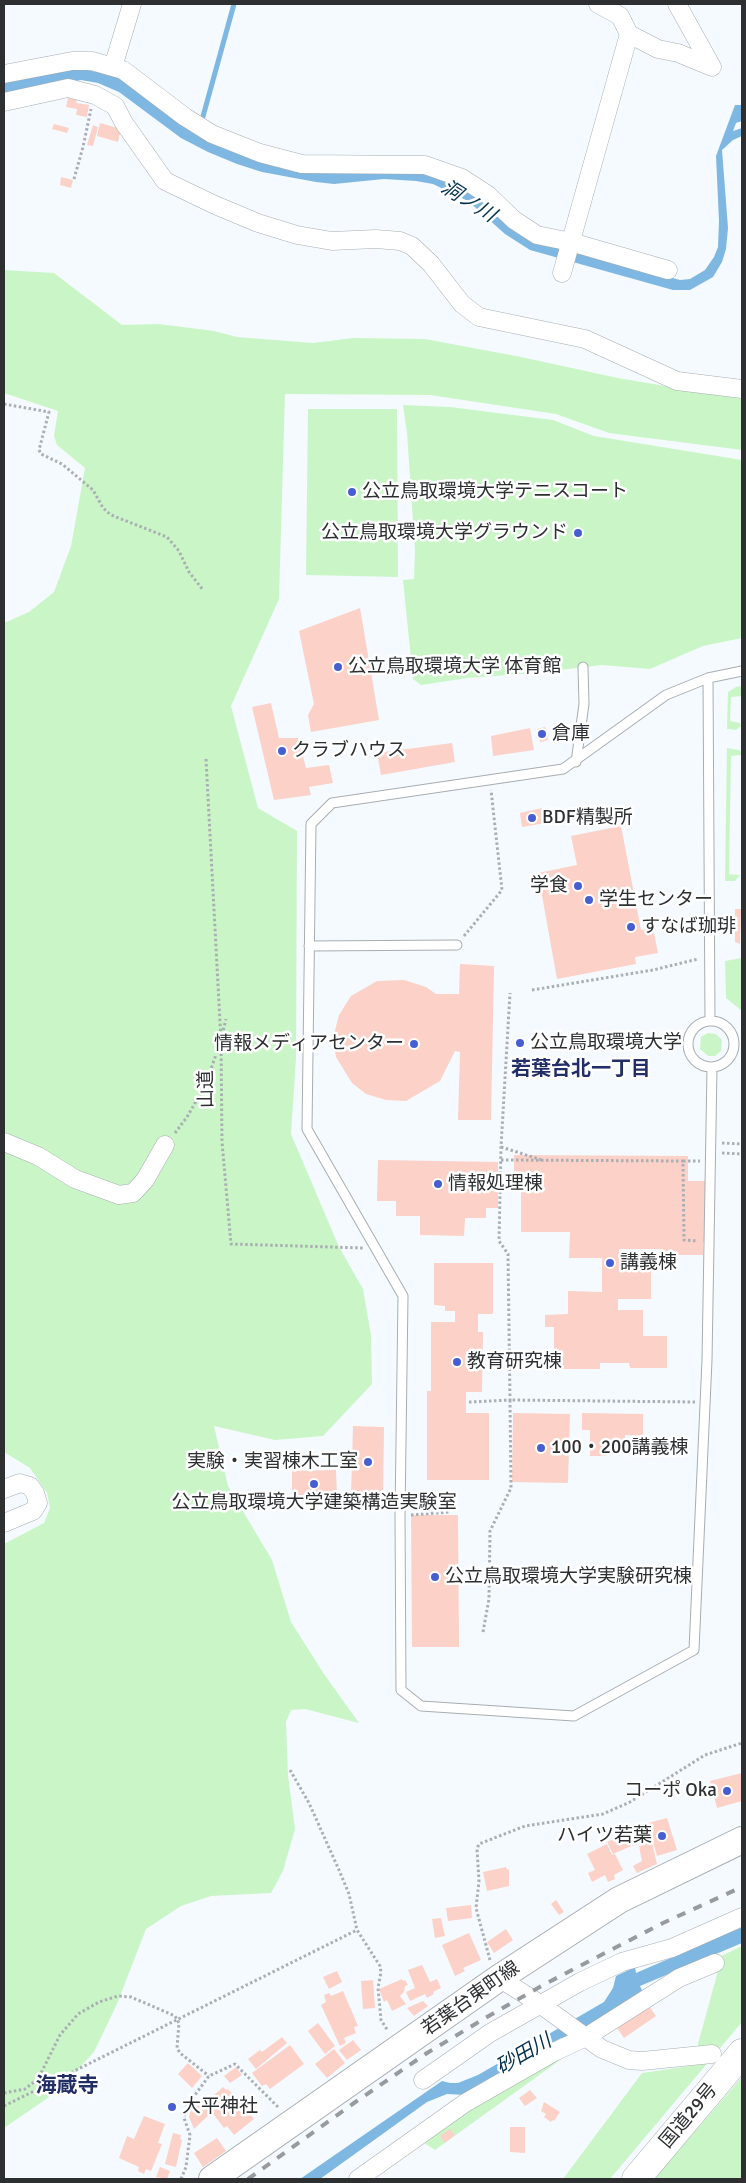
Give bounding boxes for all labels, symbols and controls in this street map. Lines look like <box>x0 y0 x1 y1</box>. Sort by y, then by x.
water label: 洞ノ川 <box>436 176 500 228</box>
place label: 公立鳥取環境大学テニスコート <box>362 481 628 503</box>
marker: 公立鳥取環境大学テニスコート <box>346 486 358 498</box>
place label: 公立鳥取環境大学グラウンド <box>321 522 568 544</box>
marker: 公立鳥取環境大学グラウンド <box>572 527 584 539</box>
place label: 公立鳥取環境大学 体育館 <box>348 656 561 678</box>
marker: 公立鳥取環境大学 体育館 <box>332 661 344 673</box>
place label: 倉庫 <box>552 723 590 745</box>
marker: 倉庫 <box>536 728 548 740</box>
place label: クラブハウス <box>292 740 406 762</box>
marker: クラブハウス <box>276 745 288 757</box>
place label: BDF精製所 <box>542 807 633 829</box>
marker: BDF精製所 <box>526 812 538 824</box>
place label: 学食 <box>530 875 568 897</box>
marker: 学食 <box>572 880 584 892</box>
place label: 学生センター <box>599 889 713 911</box>
marker: 学生センター <box>583 894 595 906</box>
place label: すなば珈琲 <box>641 916 736 938</box>
marker: すなば珈琲 <box>625 921 637 933</box>
place label: 公立鳥取環境大学 <box>530 1032 682 1054</box>
place label: 情報メディアセンター <box>214 1033 404 1055</box>
marker: 公立鳥取環境大学 <box>514 1037 526 1049</box>
marker: 情報メディアセンター <box>408 1038 420 1050</box>
district label: 若葉台北一丁目 <box>511 1058 651 1082</box>
street label: 山道 <box>195 1070 219 1108</box>
place label: 情報処理棟 <box>448 1173 543 1195</box>
marker: 情報処理棟 <box>432 1178 444 1190</box>
place label: 講義棟 <box>620 1252 677 1274</box>
marker: 講義棟 <box>604 1257 616 1269</box>
place label: 教育研究棟 <box>467 1351 562 1373</box>
marker: 教育研究棟 <box>451 1356 463 1368</box>
place label: 100・200講義棟 <box>551 1437 689 1459</box>
marker: 100・200講義棟 <box>535 1442 547 1454</box>
place label: 実験・実習棟木工室 <box>187 1451 358 1473</box>
marker: 実験・実習棟木工室 <box>362 1456 374 1468</box>
marker: 公立鳥取環境大学建築構造実験室 <box>308 1478 320 1490</box>
place label: 公立鳥取環境大学建築構造実験室 <box>172 1492 456 1514</box>
place label: 公立鳥取環境大学実験研究棟 <box>445 1566 692 1588</box>
marker: 公立鳥取環境大学実験研究棟 <box>429 1571 441 1583</box>
place label: コーポ Oka <box>624 1780 717 1802</box>
marker: コーポ Oka <box>721 1785 733 1797</box>
place label: ハイツ若葉 <box>557 1825 652 1847</box>
marker: ハイツ若葉 <box>656 1830 668 1842</box>
street label: 若葉台東町線 <box>418 1957 524 2041</box>
water label: 砂田川 <box>492 2030 556 2080</box>
district label: 海蔵寺 <box>36 2073 98 2099</box>
street label: 国道29号 <box>655 2079 723 2153</box>
place label: 大平神社 <box>182 2096 258 2118</box>
marker: 大平神社 <box>166 2101 178 2113</box>

